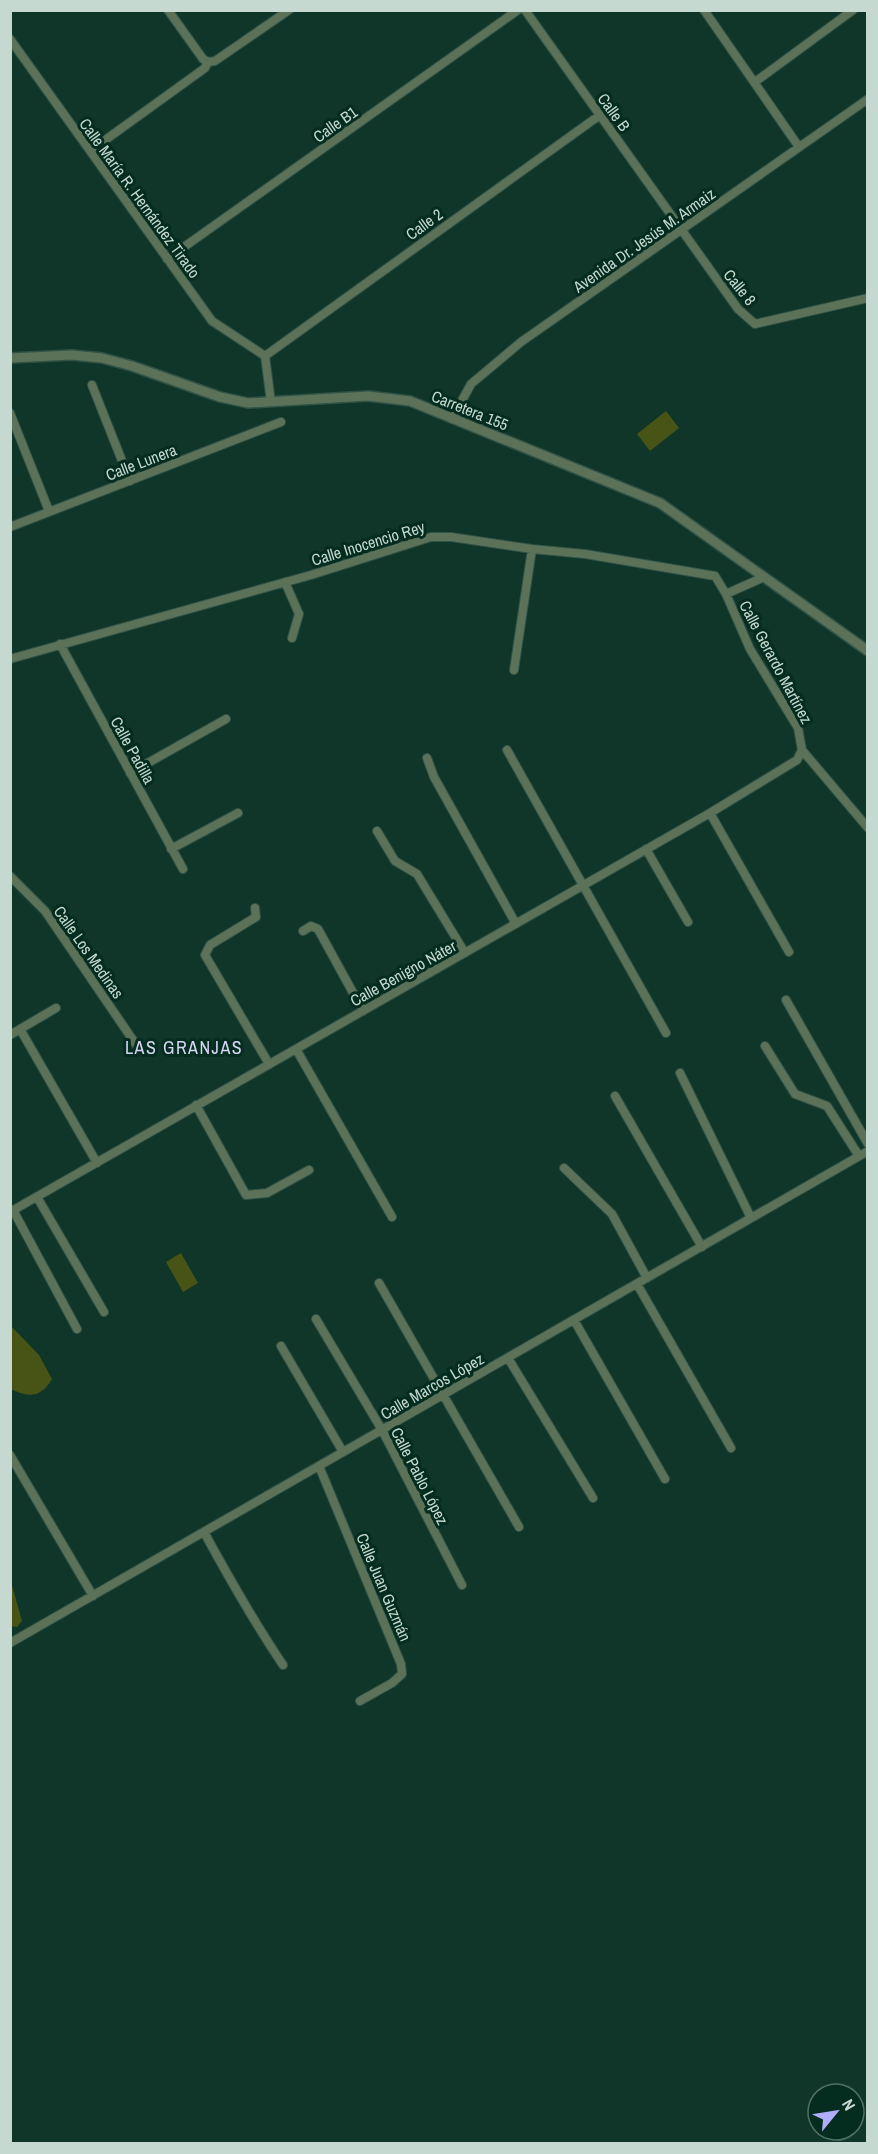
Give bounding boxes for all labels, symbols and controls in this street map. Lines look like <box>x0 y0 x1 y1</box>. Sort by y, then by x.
street label: Calle B <box>593 88 635 136</box>
street label: Calle B1 <box>308 100 362 147</box>
street label: Calle María R. Hernández Tirado <box>74 114 206 282</box>
street label: Avenida Dr. Jesús M. Armaiz <box>568 182 720 298</box>
street label: Calle 2 <box>401 203 447 245</box>
street label: Calle 8 <box>719 264 761 310</box>
street label: Carretera 155 <box>428 385 512 435</box>
street label: Calle Lunera <box>102 438 180 486</box>
street label: Calle Inocencio Rey <box>309 515 428 571</box>
street label: Calle Gerardo Martínez <box>734 597 818 728</box>
street label: Calle Padilla <box>106 712 161 788</box>
street label: Calle Los Medinas <box>49 901 129 1003</box>
street label: Calle Benigno Náter <box>346 934 461 1011</box>
district label: LAS GRANJAS <box>125 1035 243 1060</box>
street label: Calle Marcos López <box>376 1347 488 1425</box>
street label: Calle Pablo López <box>386 1424 454 1529</box>
street label: Calle Juan Guzmán <box>351 1530 417 1644</box>
north arrow <box>806 2082 866 2142</box>
text: N <box>837 2095 861 2114</box>

